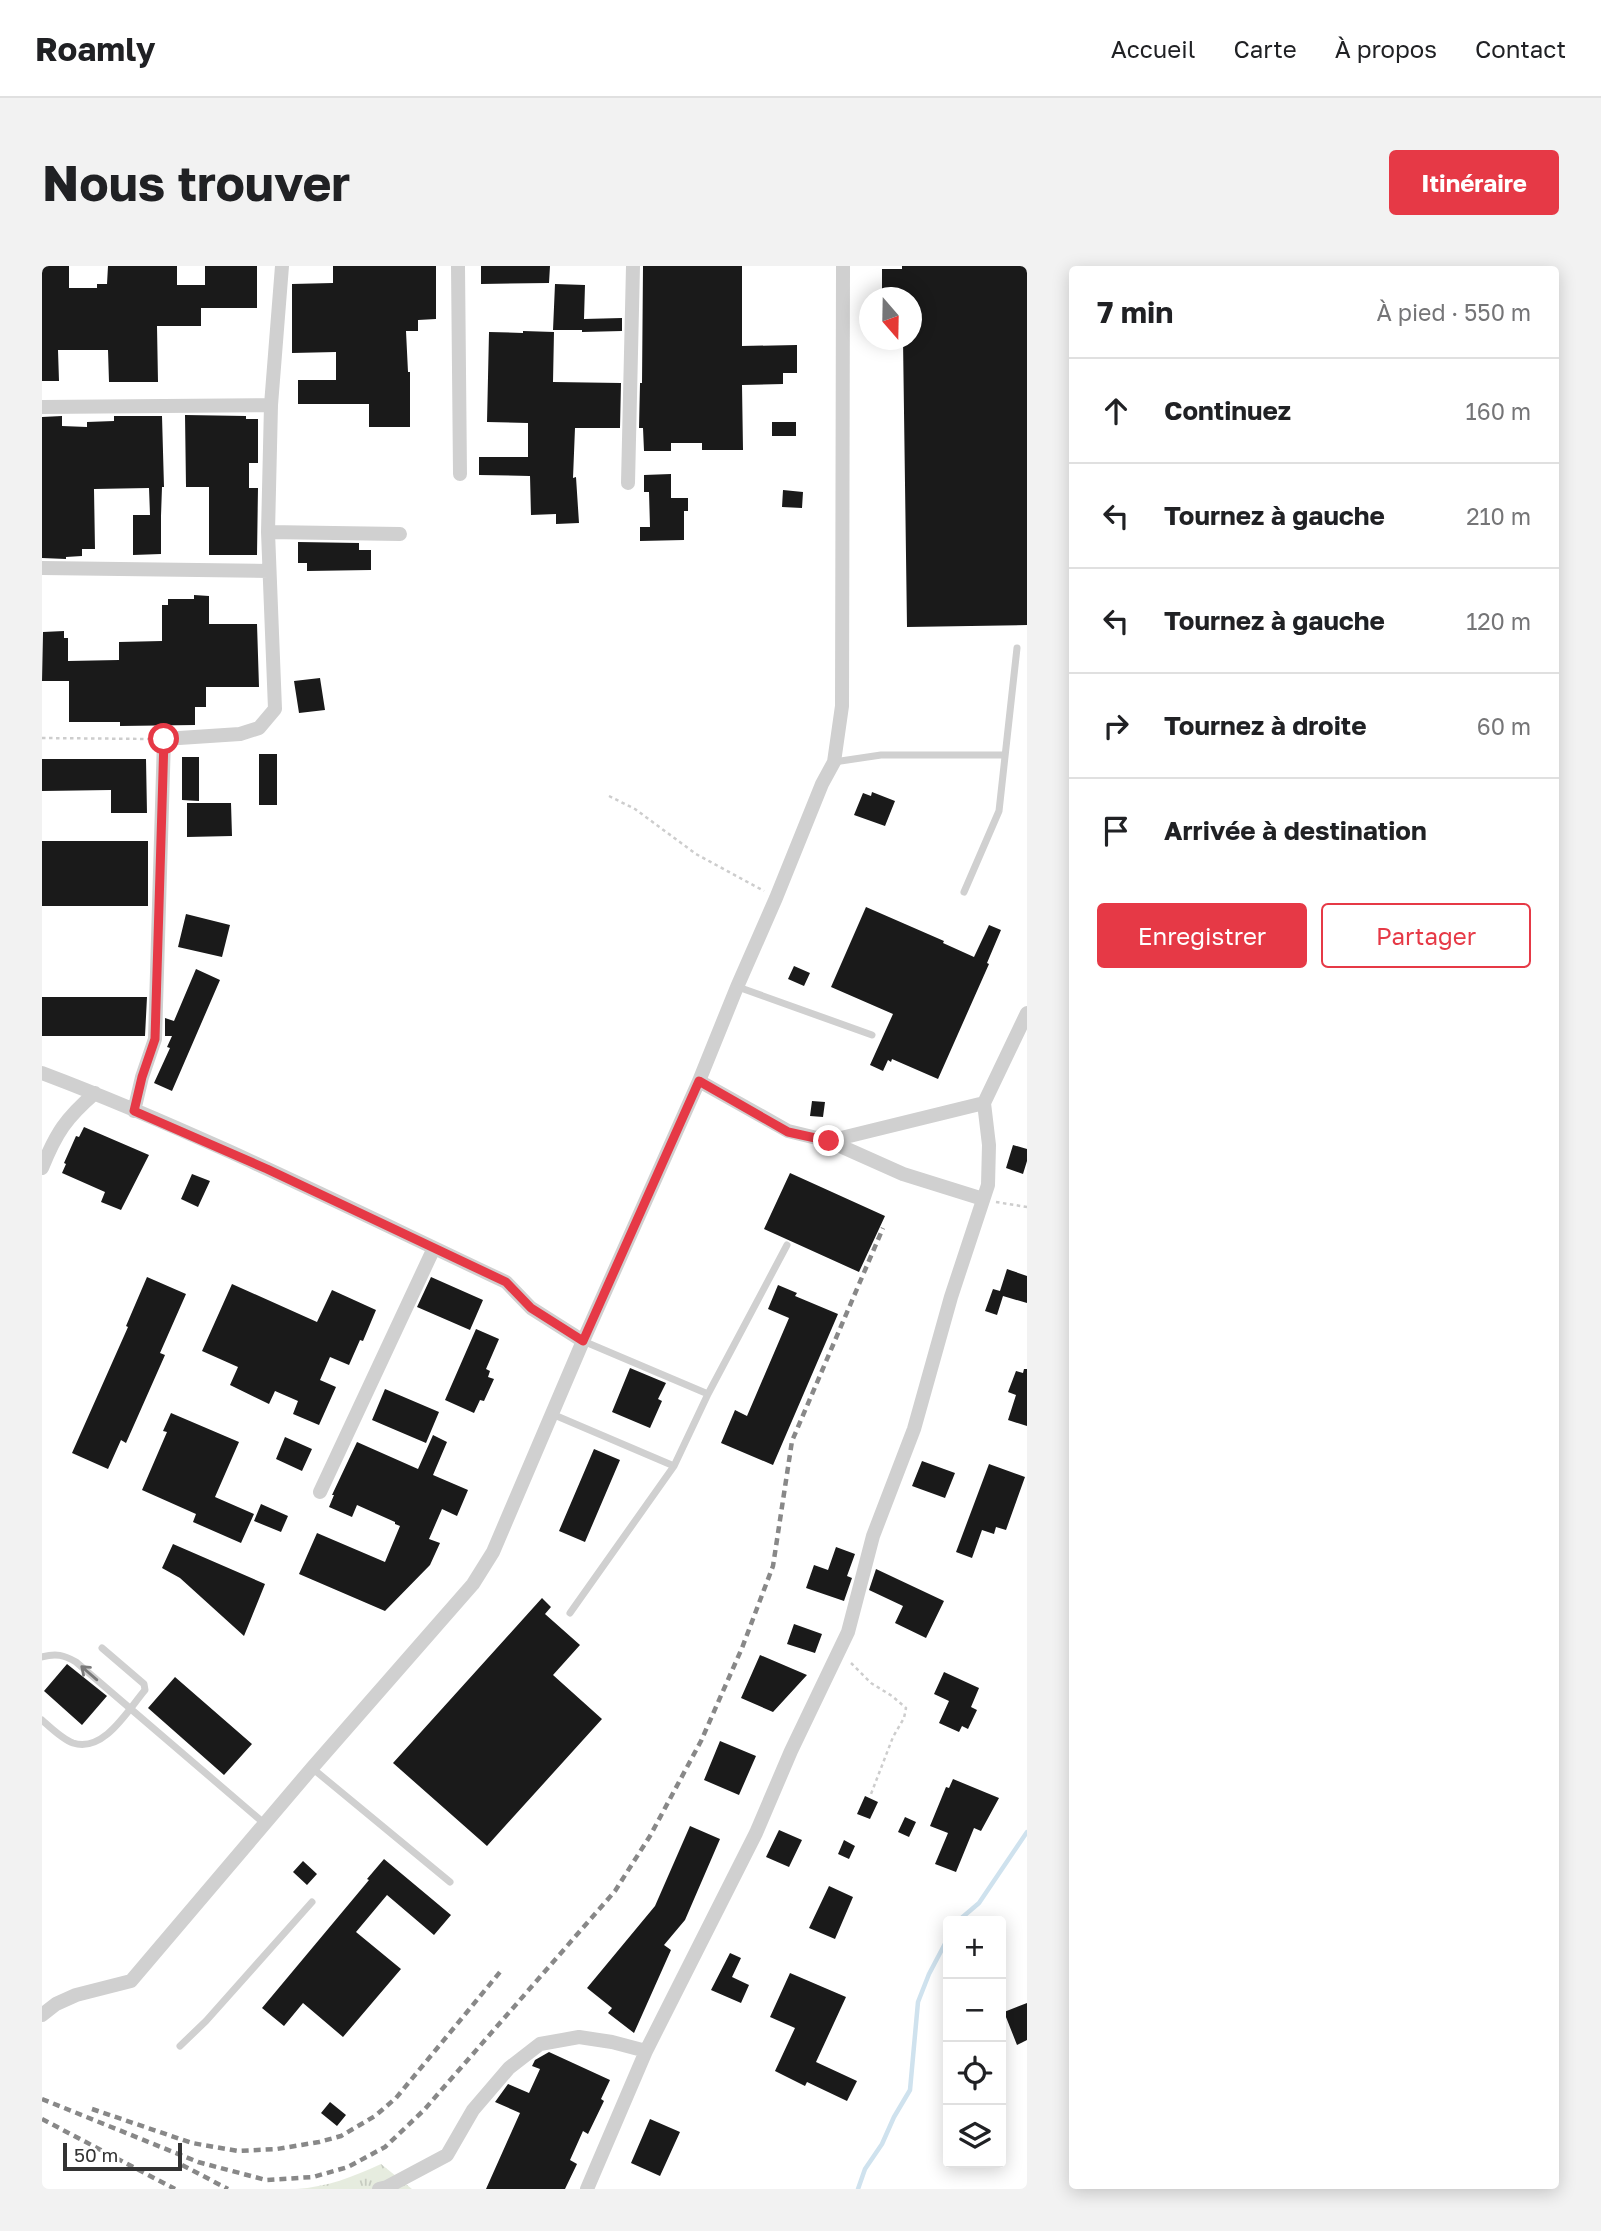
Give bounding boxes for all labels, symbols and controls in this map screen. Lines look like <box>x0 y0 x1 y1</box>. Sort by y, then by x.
text: Roamly <box>35 29 155 68</box>
text: Accueil <box>1111 34 1195 63</box>
text: Carte <box>1233 34 1297 63</box>
text: À propos <box>1335 34 1437 63</box>
text: Contact <box>1475 34 1566 63</box>
button: Itinéraire <box>1389 150 1559 215</box>
text: Nous trouver <box>42 153 350 212</box>
north arrow <box>859 287 922 350</box>
text: 7 min <box>1097 294 1173 330</box>
text: À pied · 550 m <box>1377 298 1531 326</box>
icon: ahead <box>1097 392 1135 430</box>
text: Continuez <box>1164 395 1291 426</box>
text: 160 m <box>1466 397 1531 425</box>
icon: left <box>1097 497 1135 535</box>
text: Tournez à gauche <box>1164 500 1385 531</box>
text: 210 m <box>1466 502 1531 530</box>
icon: left <box>1097 602 1135 640</box>
text: Tournez à gauche <box>1164 605 1385 636</box>
text: 120 m <box>1466 607 1531 635</box>
icon: right <box>1097 707 1135 745</box>
text: Tournez à droite <box>1164 710 1367 741</box>
text: 60 m <box>1477 712 1531 740</box>
route start <box>148 723 179 754</box>
icon: arrive <box>1097 812 1135 850</box>
text: Arrivée à destination <box>1164 815 1427 846</box>
button: Enregistrer <box>1097 903 1307 968</box>
button: Partager <box>1321 903 1531 968</box>
route end <box>813 1125 844 1156</box>
one-way arrow <box>81 1665 99 1681</box>
map controls <box>943 1916 1006 2168</box>
button: + <box>943 1916 1006 1979</box>
button: − <box>943 1979 1006 2042</box>
button: locate <box>943 2042 1006 2105</box>
button: layers <box>943 2105 1006 2168</box>
scale bar <box>63 2140 182 2172</box>
text: 50 m <box>74 2143 118 2166</box>

